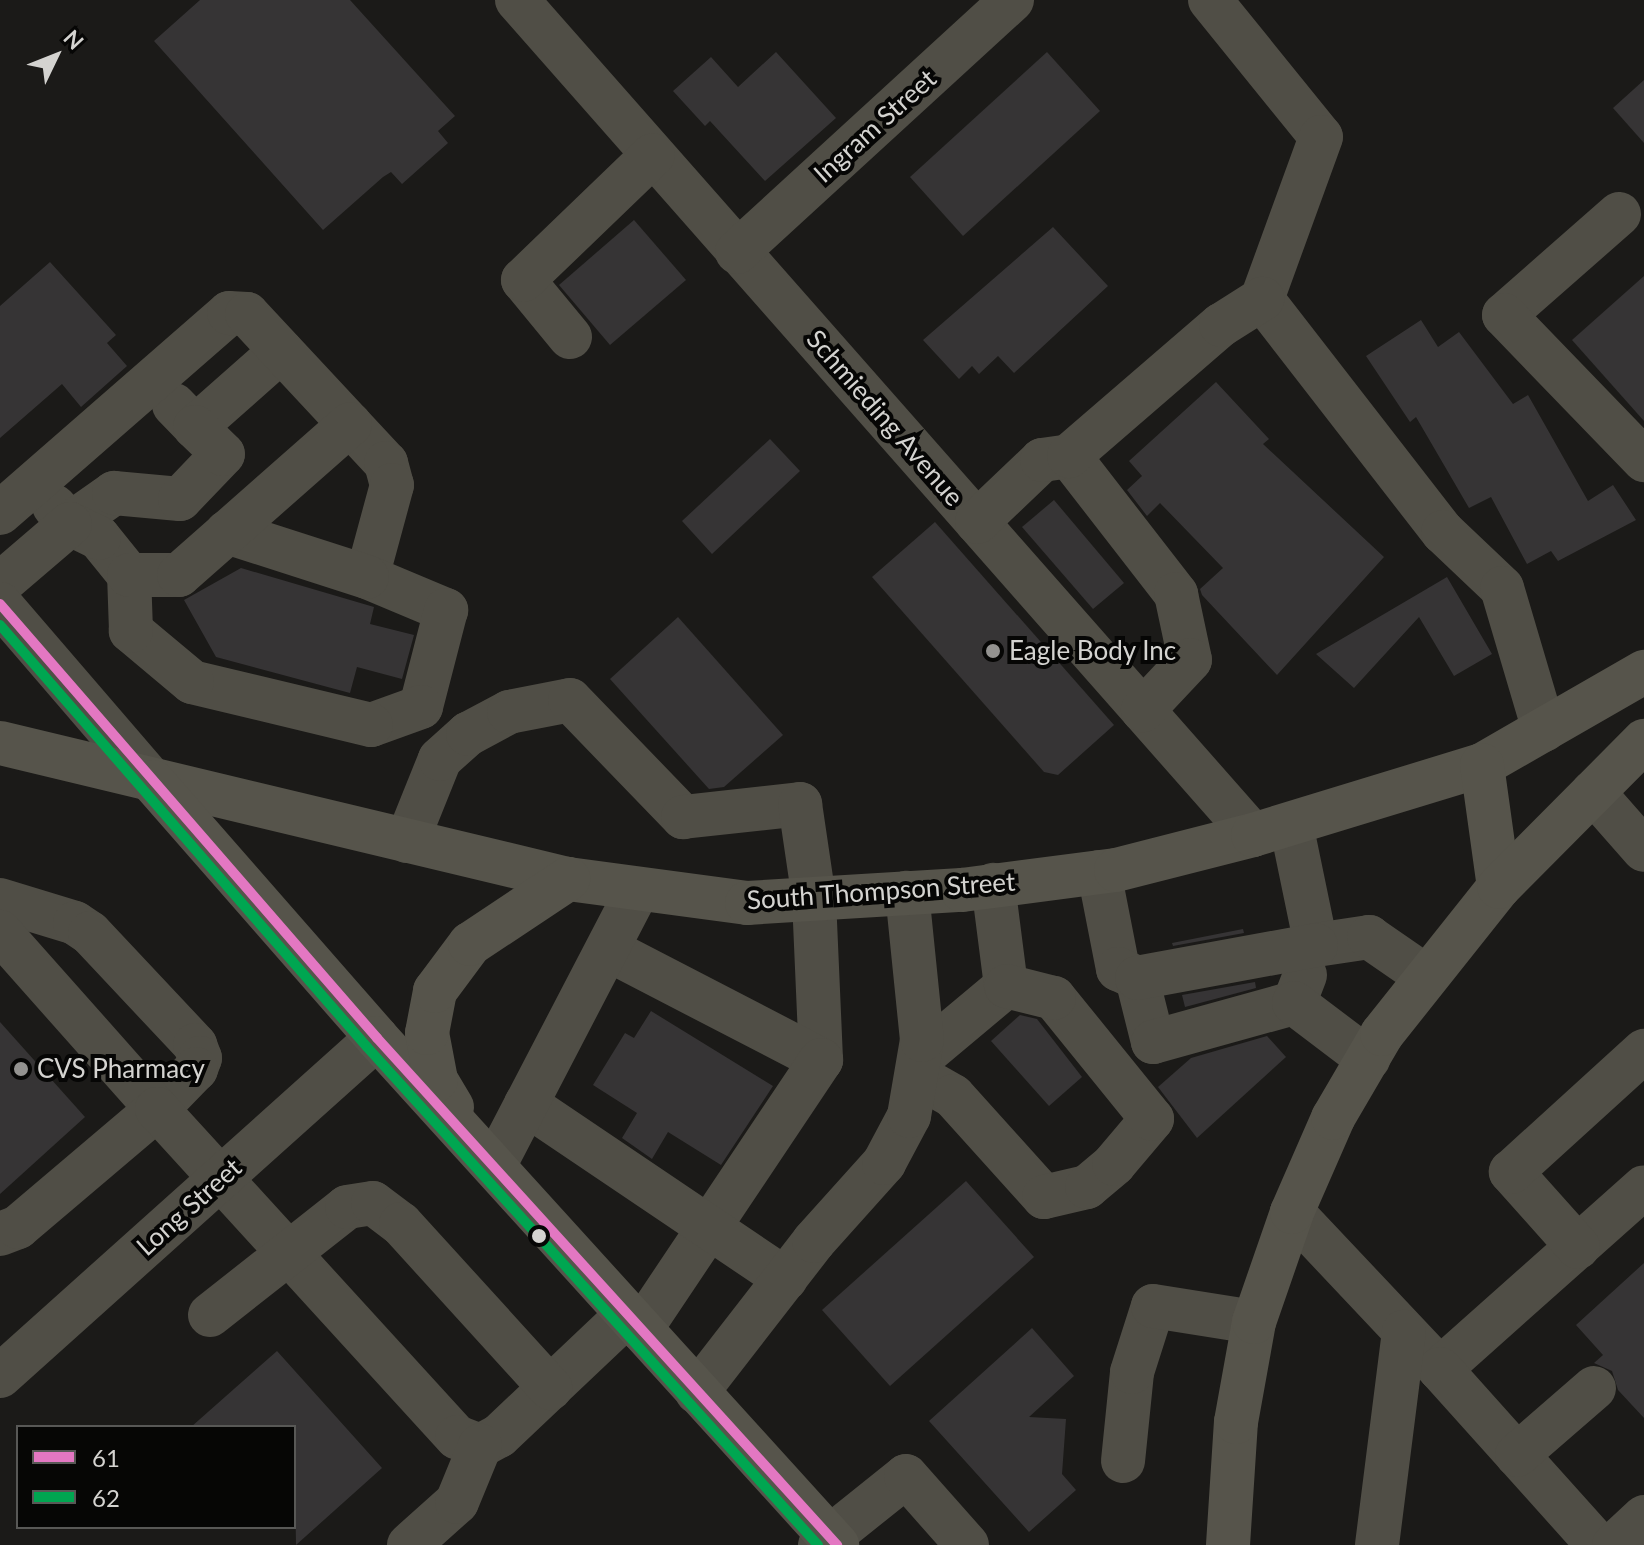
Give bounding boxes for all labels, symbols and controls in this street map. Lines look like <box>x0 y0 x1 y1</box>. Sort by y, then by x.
north arrow <box>16 16 96 96</box>
text: N <box>58 24 90 55</box>
street label: Ingram Street <box>807 63 943 189</box>
street label: Schmieding Avenue <box>800 323 970 513</box>
place label: Eagle Body Inc <box>1009 635 1177 667</box>
marker: Eagle Body Inc <box>984 642 1002 660</box>
street label: South Thompson Street <box>745 866 1017 916</box>
place label: CVS Pharmacy <box>37 1053 205 1085</box>
marker: CVS Pharmacy <box>12 1060 30 1078</box>
street label: Long Street <box>130 1152 248 1262</box>
unlabelled marker <box>531 1228 547 1244</box>
legend <box>16 1425 296 1529</box>
text: 61 <box>92 1443 120 1472</box>
text: 62 <box>92 1483 120 1512</box>

